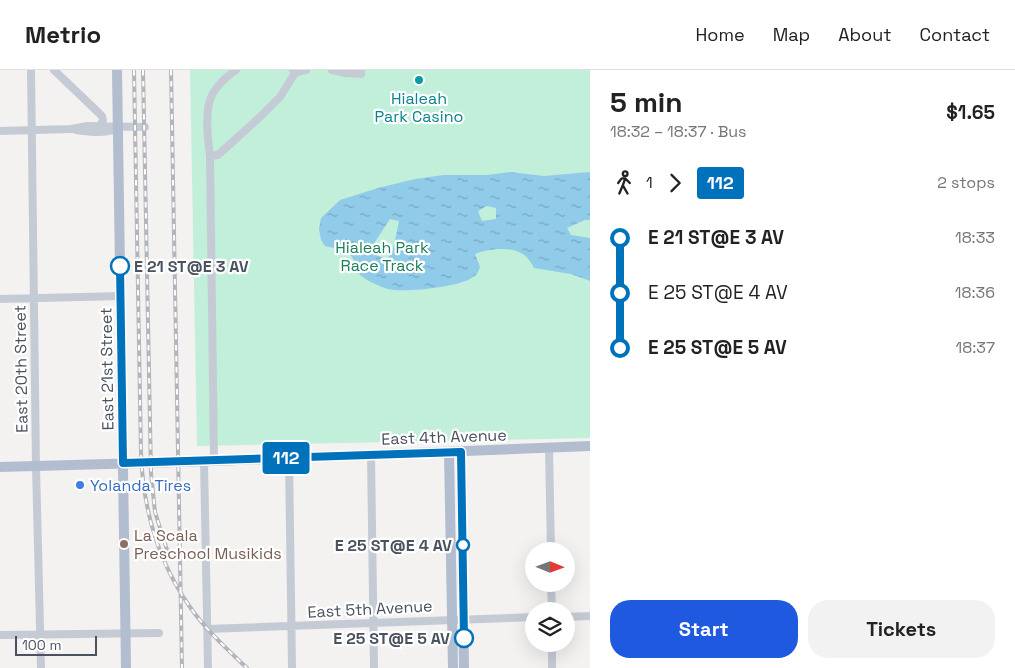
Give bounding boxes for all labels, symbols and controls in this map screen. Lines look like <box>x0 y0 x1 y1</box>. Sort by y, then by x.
text: Metrio <box>25 19 101 50</box>
text: Home <box>696 23 745 46</box>
text: Map <box>773 23 810 46</box>
text: About <box>838 23 892 46</box>
text: Contact <box>920 23 990 46</box>
marker: Hialeah Park Casino <box>413 74 425 86</box>
text: 5 min <box>610 84 683 120</box>
place label: Hialeah Park Casino <box>375 88 463 127</box>
text: $1.65 <box>946 100 995 125</box>
text: 18:32 – 18:37 · Bus <box>610 121 746 142</box>
icon: walk <box>610 169 638 197</box>
icon: forward <box>661 169 689 197</box>
text: 112 <box>707 171 734 194</box>
text: 1 <box>646 172 653 193</box>
text: 2 stops <box>937 172 995 193</box>
text: E 21 ST@E 3 AV <box>648 225 784 250</box>
text: 18:33 <box>955 227 995 248</box>
park label: Hialeah Park Race Track <box>335 237 429 276</box>
marker: E 21 ST@E 3 AV <box>110 256 130 276</box>
place label: E 21 ST@E 3 AV <box>134 256 249 277</box>
text: E 25 ST@E 4 AV <box>648 280 788 305</box>
text: 18:36 <box>955 282 995 303</box>
street label: East 20th Street <box>9 305 33 433</box>
street label: East 21st Street <box>95 307 119 431</box>
text: E 25 ST@E 5 AV <box>648 335 787 360</box>
text: 18:37 <box>956 337 995 358</box>
street label: East 4th Avenue <box>381 424 507 450</box>
line badge: 112 <box>257 442 315 474</box>
text: 112 <box>273 446 299 469</box>
place label: Yolanda Tires <box>90 475 191 496</box>
marker: Yolanda Tires <box>74 479 86 491</box>
place label: La Scala Preschool Musikids <box>134 525 282 564</box>
place label: E 25 ST@E 4 AV <box>335 535 452 556</box>
marker: La Scala Preschool Musikids <box>118 538 130 550</box>
marker: E 25 ST@E 4 AV <box>456 538 470 552</box>
north arrow <box>525 542 575 592</box>
map controls <box>525 542 575 652</box>
street label: East 5th Avenue <box>307 595 433 623</box>
button: Start <box>610 600 798 658</box>
button: Tickets <box>808 600 995 658</box>
button: layers <box>525 602 575 652</box>
place label: E 25 ST@E 5 AV <box>333 628 450 649</box>
marker: E 25 ST@E 5 AV <box>454 628 474 648</box>
scale bar <box>15 633 98 656</box>
text: 100 m <box>22 636 61 654</box>

